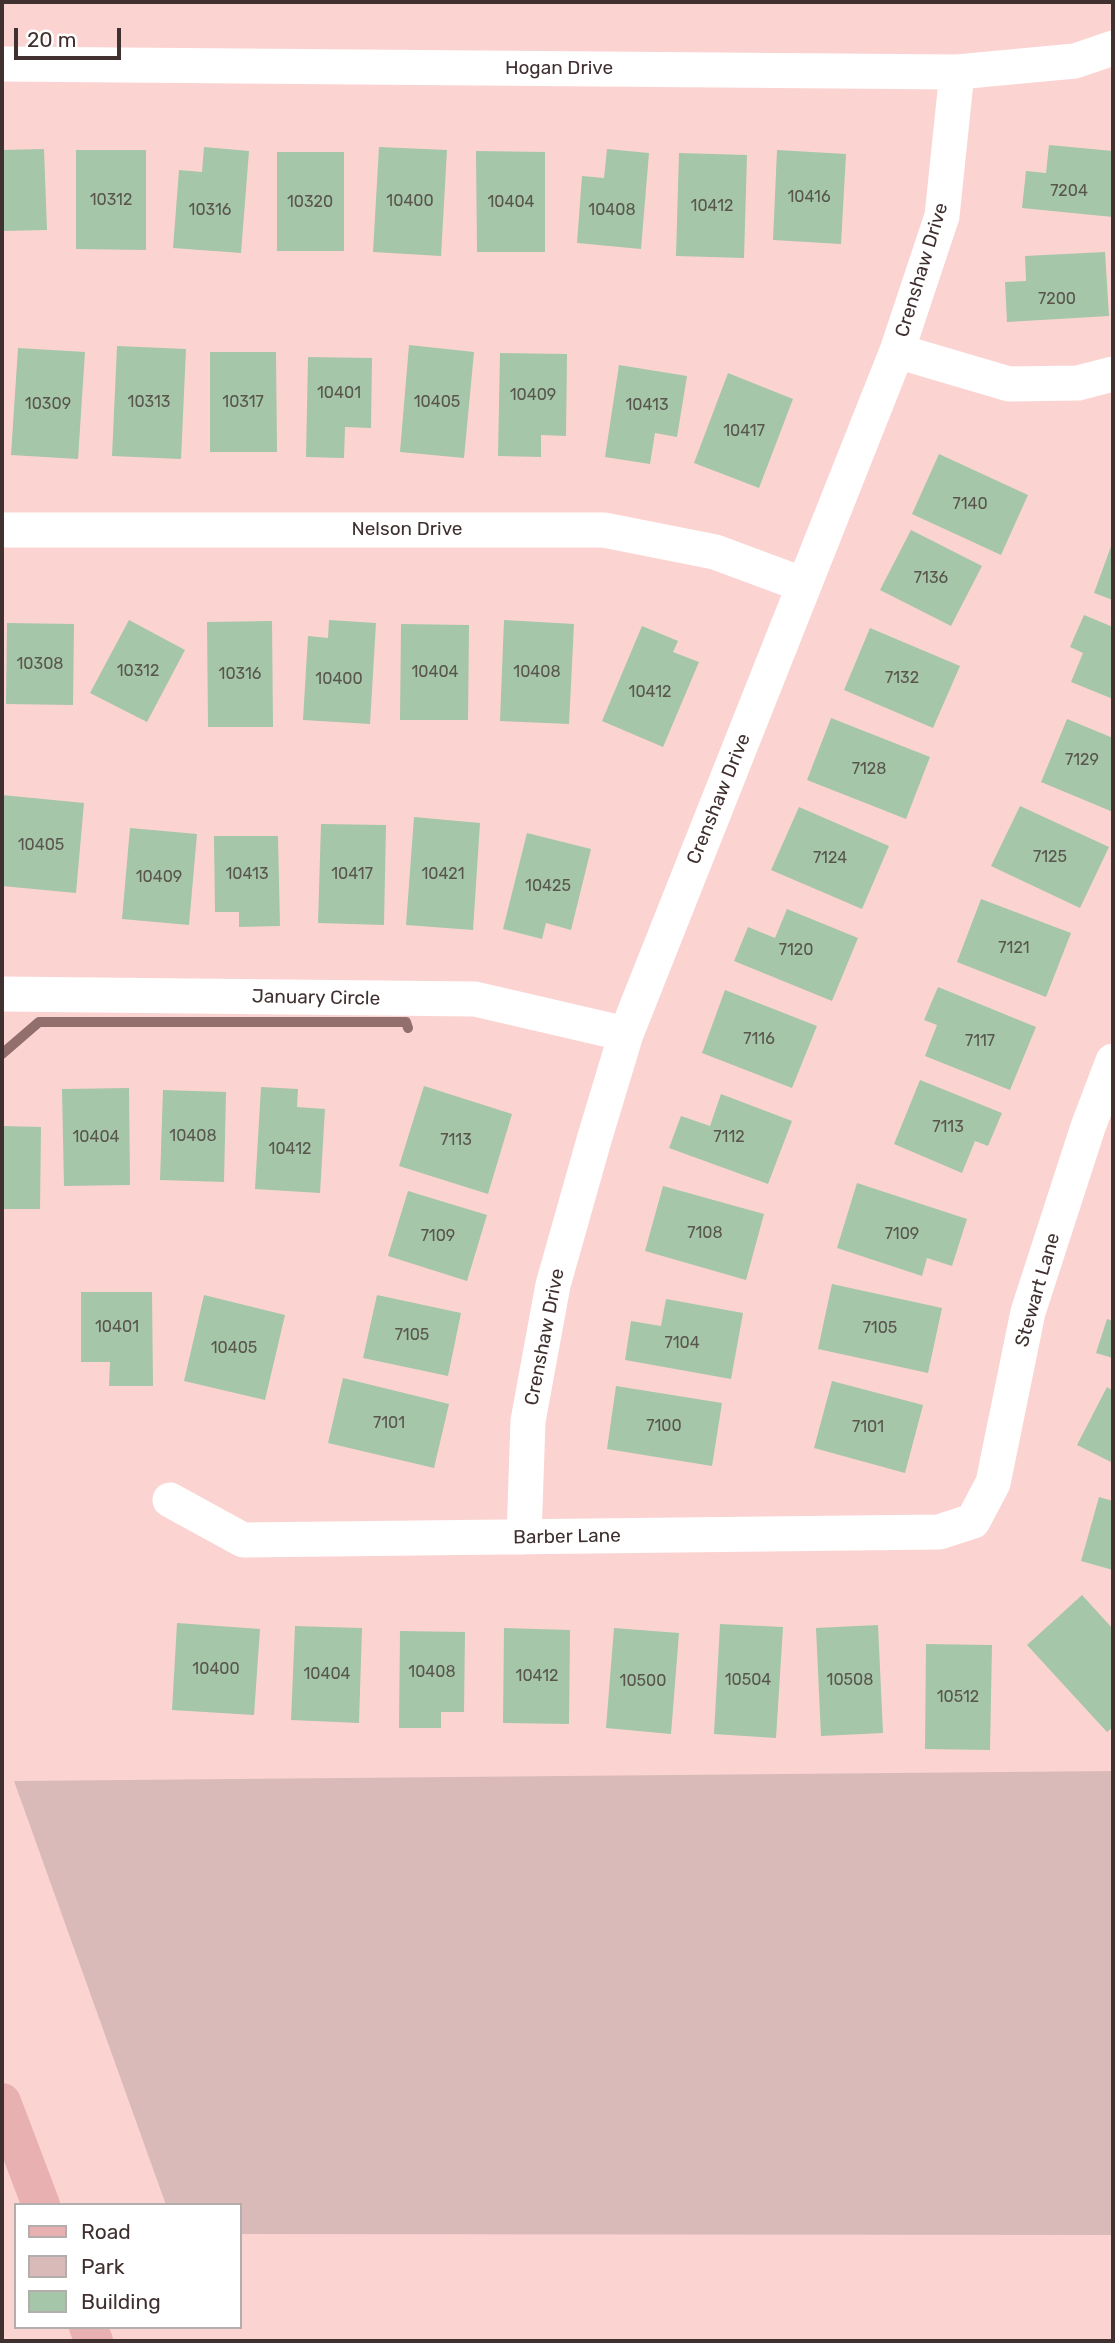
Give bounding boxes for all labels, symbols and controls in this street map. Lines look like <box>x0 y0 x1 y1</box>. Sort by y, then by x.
scale bar <box>18 14 124 58</box>
text: 20 m <box>27 27 76 52</box>
street label: Hogan Drive <box>505 58 613 80</box>
house number: 7204 <box>1050 181 1088 201</box>
house number: 10416 <box>787 187 831 207</box>
house number: 10312 <box>90 190 132 210</box>
house number: 10400 <box>386 191 434 211</box>
house number: 10320 <box>287 192 333 212</box>
house number: 10404 <box>487 192 535 212</box>
house number: 10412 <box>691 196 733 216</box>
house number: 10316 <box>189 200 231 220</box>
house number: 10408 <box>588 200 636 220</box>
street label: Crenshaw Drive <box>891 200 953 340</box>
house number: 7200 <box>1038 289 1076 309</box>
house number: 10401 <box>317 383 361 403</box>
house number: 10409 <box>510 385 556 405</box>
house number: 10313 <box>128 392 170 412</box>
house number: 10317 <box>222 392 264 412</box>
house number: 10405 <box>414 392 460 412</box>
house number: 10309 <box>25 394 71 414</box>
house number: 10413 <box>625 395 669 415</box>
house number: 10417 <box>723 421 765 441</box>
house number: 7140 <box>952 494 988 514</box>
street label: Nelson Drive <box>352 519 462 541</box>
house number: 7136 <box>914 568 948 588</box>
house number: 10308 <box>17 654 63 674</box>
house number: 10312 <box>117 661 159 681</box>
house number: 10404 <box>411 662 459 682</box>
house number: 10408 <box>513 662 561 682</box>
house number: 10316 <box>219 664 261 684</box>
house number: 7132 <box>885 668 919 688</box>
house number: 10400 <box>315 669 363 689</box>
house number: 10412 <box>629 682 671 702</box>
street label: Crenshaw Drive <box>682 730 756 868</box>
house number: 7129 <box>1065 750 1099 770</box>
house number: 7128 <box>852 759 886 779</box>
house number: 10405 <box>18 835 64 855</box>
house number: 7125 <box>1033 847 1067 867</box>
house number: 7124 <box>813 848 847 868</box>
house number: 10413 <box>225 864 269 884</box>
house number: 10417 <box>331 864 373 884</box>
house number: 10421 <box>421 864 465 884</box>
house number: 10409 <box>136 867 182 887</box>
house number: 10425 <box>525 876 571 896</box>
house number: 7121 <box>998 938 1030 958</box>
house number: 7120 <box>779 940 813 960</box>
street label: January Circle <box>252 985 380 1011</box>
house number: 7116 <box>743 1029 775 1049</box>
house number: 7117 <box>965 1031 995 1051</box>
house number: 7113 <box>932 1117 964 1137</box>
house number: 10408 <box>169 1126 217 1146</box>
house number: 10404 <box>72 1127 120 1147</box>
house number: 7112 <box>713 1127 745 1147</box>
house number: 7113 <box>440 1130 472 1150</box>
house number: 10412 <box>269 1139 311 1159</box>
house number: 7108 <box>687 1223 723 1243</box>
house number: 7109 <box>885 1224 919 1244</box>
house number: 7109 <box>421 1226 455 1246</box>
street label: Stewart Lane <box>1011 1230 1065 1350</box>
street label: Crenshaw Drive <box>521 1267 569 1407</box>
house number: 10401 <box>95 1317 139 1337</box>
house number: 7105 <box>863 1318 897 1338</box>
house number: 7105 <box>395 1325 429 1345</box>
house number: 7104 <box>664 1333 700 1353</box>
house number: 10405 <box>211 1338 257 1358</box>
house number: 7101 <box>373 1413 405 1433</box>
house number: 7100 <box>646 1416 682 1436</box>
house number: 7101 <box>852 1417 884 1437</box>
street label: Barber Lane <box>513 1525 621 1549</box>
house number: 10400 <box>192 1659 240 1679</box>
house number: 10408 <box>408 1662 456 1682</box>
house number: 10404 <box>303 1664 351 1684</box>
house number: 10412 <box>516 1666 558 1686</box>
house number: 10504 <box>725 1670 771 1690</box>
house number: 10508 <box>827 1670 873 1690</box>
house number: 10500 <box>620 1671 666 1691</box>
house number: 10512 <box>937 1687 979 1707</box>
legend <box>14 2203 242 2329</box>
text: Road <box>81 2219 131 2244</box>
text: Park <box>81 2254 125 2279</box>
text: Building <box>81 2289 161 2314</box>

